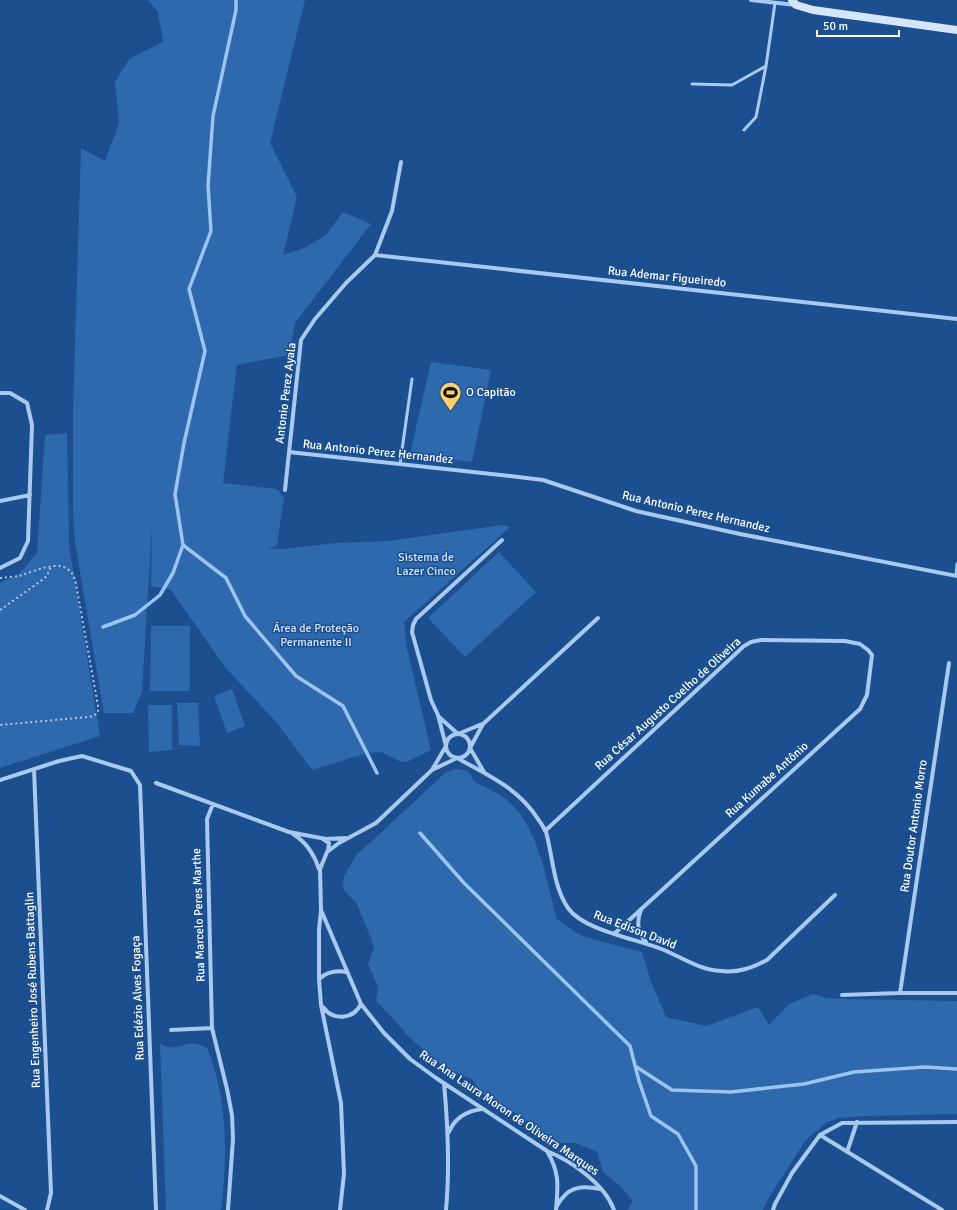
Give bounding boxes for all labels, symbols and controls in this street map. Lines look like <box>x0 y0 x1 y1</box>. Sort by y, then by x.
scale bar <box>817 12 899 38</box>
text: 50 m <box>823 19 848 34</box>
street label: Rua Ademar Figueiredo <box>607 263 727 291</box>
street label: Antonio Perez Ayala <box>272 342 300 444</box>
sports icon: O Capitão <box>438 379 464 412</box>
place label: O Capitão <box>466 385 516 400</box>
street label: Rua Antonio Perez Hernandez <box>302 437 454 467</box>
street label: Rua Antonio Perez Hernandez <box>621 488 771 536</box>
park label: Sistema de Lazer Cinco <box>396 550 456 579</box>
park label: Área de Proteção Permanente II <box>273 621 359 650</box>
street label: Rua César Augusto Coelho de Oliveira <box>592 634 744 774</box>
street label: Rua Kumabe Antônio <box>722 739 812 821</box>
street label: Rua Doutor Antonio Morro <box>897 759 931 893</box>
street label: Rua Marcelo Peres Marthe <box>189 848 209 982</box>
street label: Rua Engenheiro José Rubens Battaglin <box>22 892 44 1088</box>
street label: Rua Edison David <box>591 907 679 953</box>
street label: Rua Edézio Alves Fogaça <box>128 935 148 1061</box>
street label: Rua Ana Laura Moron de Oliveira Marques <box>416 1047 602 1179</box>

